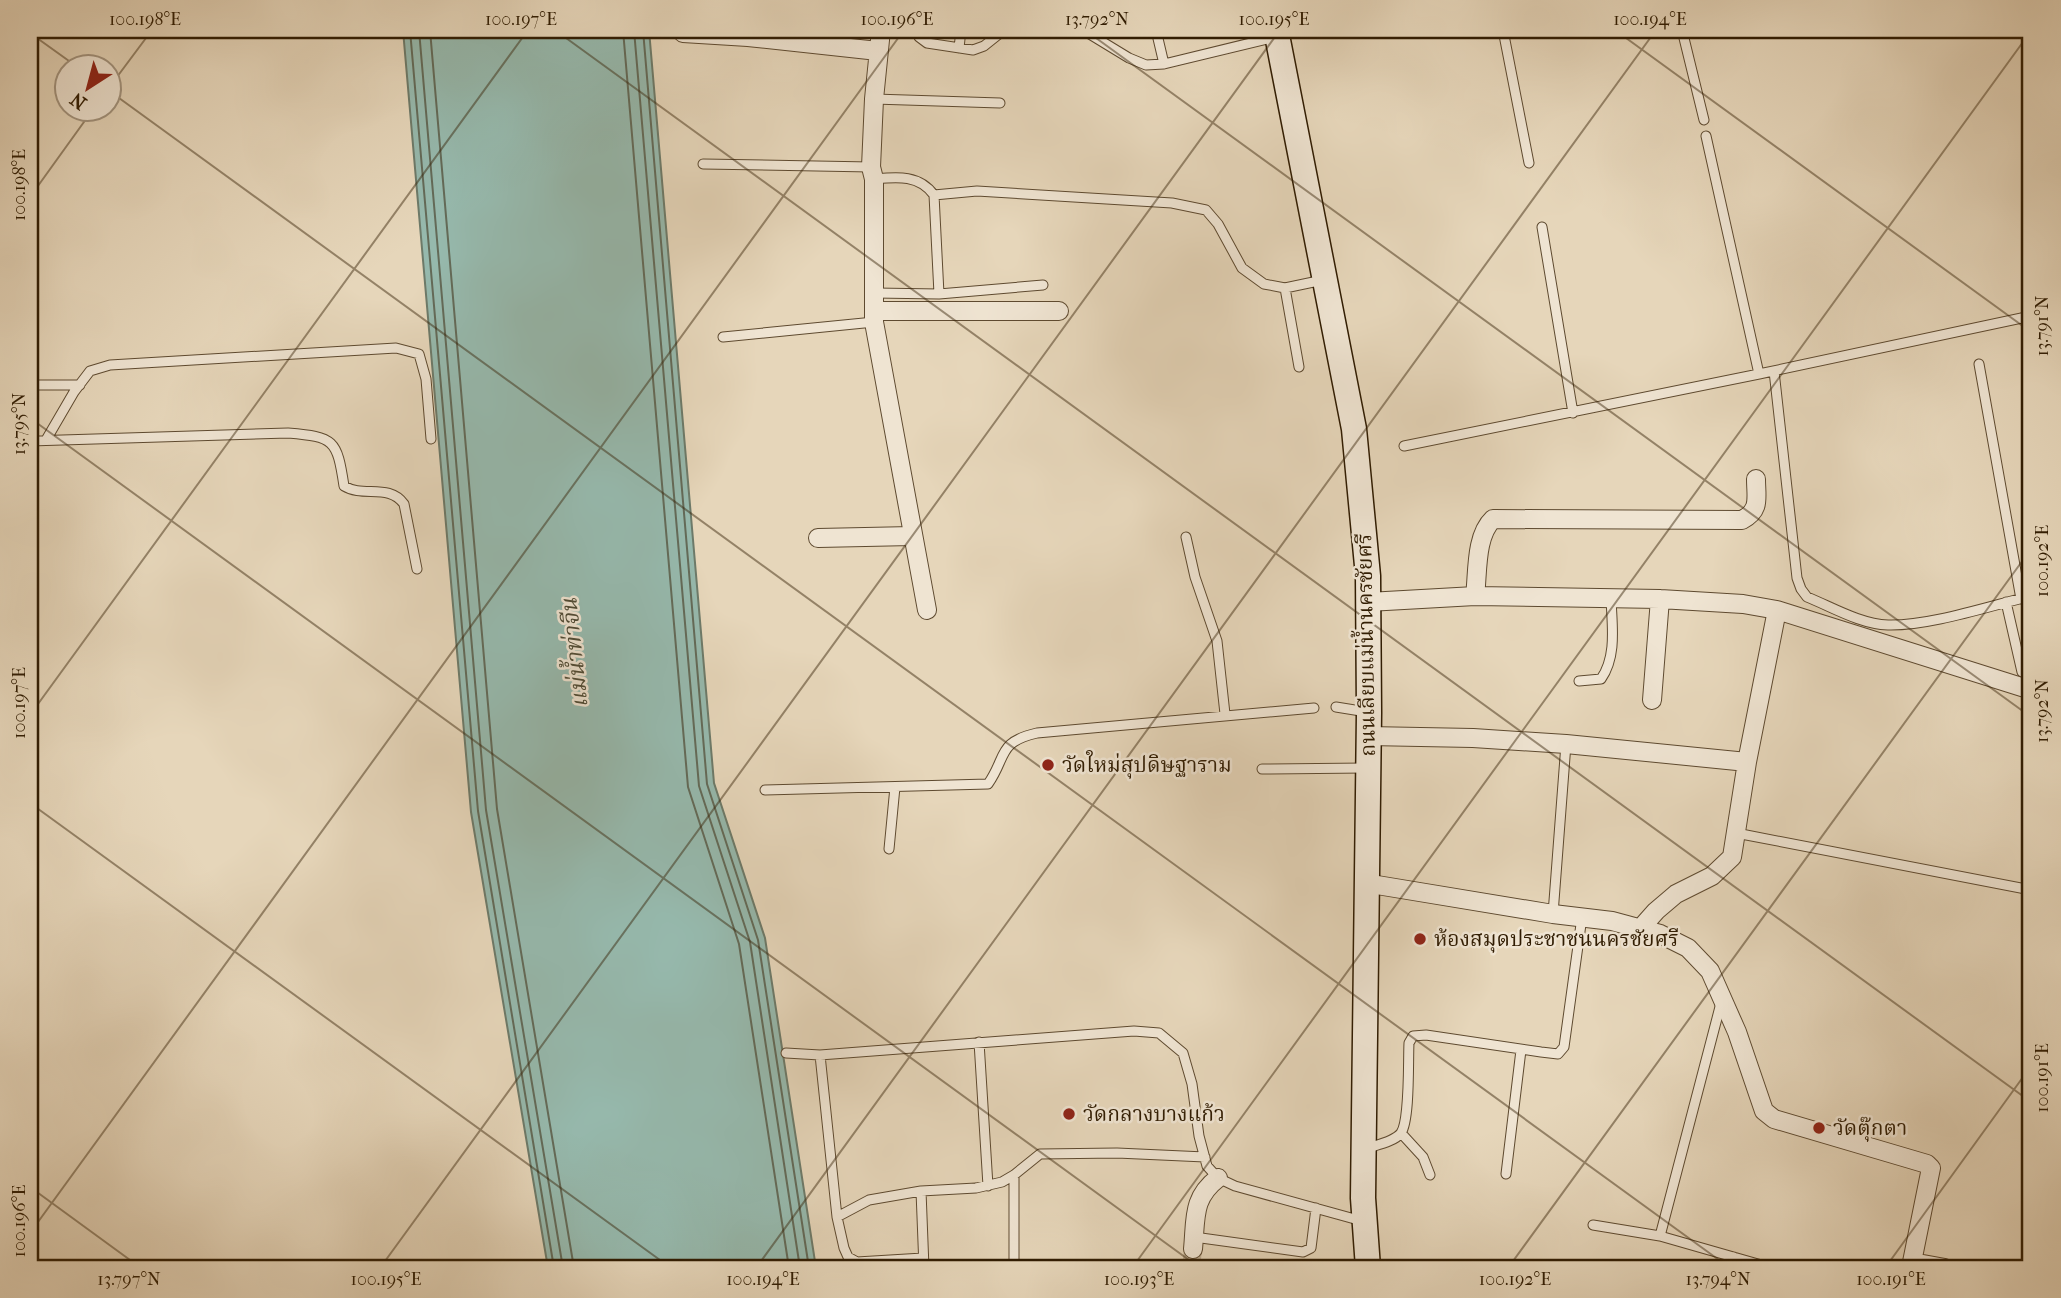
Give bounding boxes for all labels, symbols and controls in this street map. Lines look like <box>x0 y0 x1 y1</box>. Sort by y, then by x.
text: 100.198°E <box>109 9 181 30</box>
text: 100.197°E <box>485 9 557 30</box>
text: 100.196°E <box>861 9 933 30</box>
text: 13.792°N <box>1065 9 1129 30</box>
text: 100.195°E <box>1239 9 1309 30</box>
text: 100.194°E <box>1613 9 1687 30</box>
north arrow <box>52 52 122 122</box>
text: N <box>66 87 91 114</box>
text: 100.198°E <box>9 149 30 221</box>
text: 13.791°N <box>2032 295 2053 357</box>
text: 13.795°N <box>9 392 30 455</box>
text: 100.192°E <box>2032 525 2053 597</box>
street label: ถนนเลียบแม่น้ำนครชัยศรี <box>1348 533 1380 757</box>
water label: แม่น้ำท่าจีน <box>551 596 594 710</box>
text: 100.197°E <box>9 667 30 739</box>
text: 13.792°N <box>2032 679 2053 743</box>
place label: วัดใหม่สุปดิษฐาราม <box>1062 750 1232 779</box>
marker: วัดใหม่สุปดิษฐาราม <box>1040 757 1056 773</box>
place label: ห้องสมุดประชาชนนครชัยศรี <box>1434 927 1679 953</box>
marker: ห้องสมุดประชาชนนครชัยศรี <box>1412 931 1428 947</box>
text: 100.191°E <box>2032 1043 2053 1113</box>
place label: วัดกลางบางแก้ว <box>1083 1102 1225 1126</box>
marker: วัดกลางบางแก้ว <box>1061 1106 1077 1122</box>
place label: วัดตุ๊กตา <box>1833 1116 1907 1142</box>
marker: วัดตุ๊กตา <box>1811 1120 1827 1136</box>
text: 100.196°E <box>9 1185 30 1257</box>
text: 13.797°N <box>97 1269 161 1290</box>
text: 100.195°E <box>351 1269 421 1290</box>
text: 100.194°E <box>726 1269 800 1290</box>
text: 100.193°E <box>1104 1269 1174 1290</box>
text: 100.192°E <box>1479 1269 1551 1290</box>
text: 13.794°N <box>1685 1269 1751 1290</box>
text: 100.191°E <box>1856 1269 1926 1290</box>

